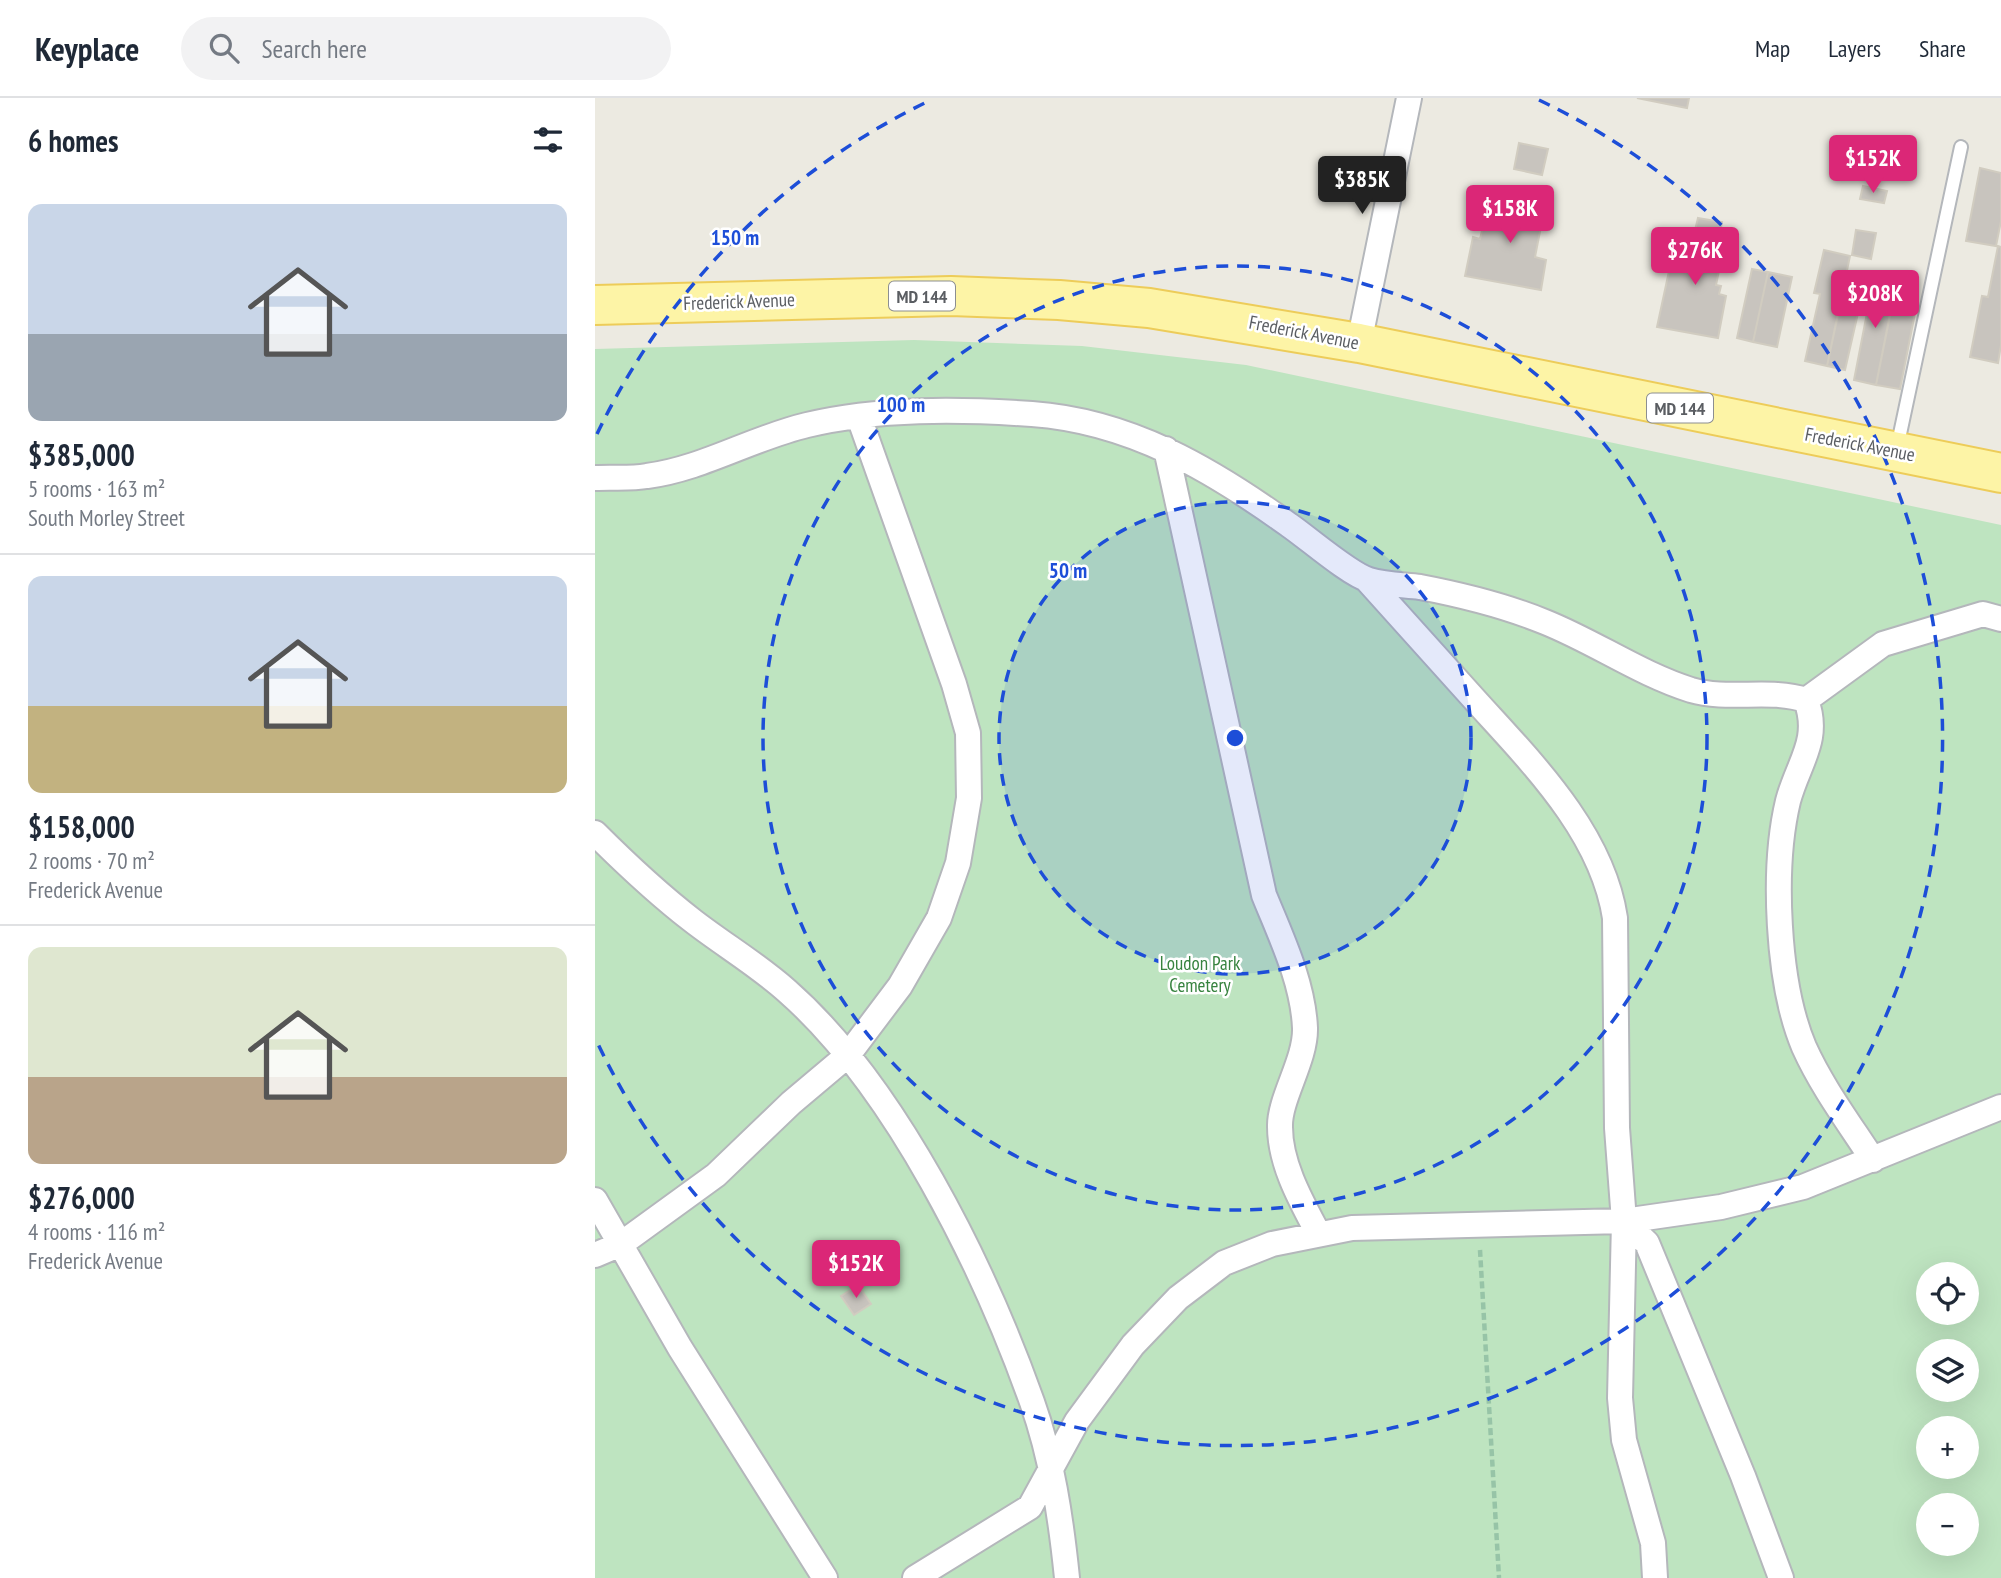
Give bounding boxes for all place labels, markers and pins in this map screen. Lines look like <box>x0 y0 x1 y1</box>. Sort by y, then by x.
pin: $152K <box>1824 136 1922 195</box>
pin: $385K <box>1313 156 1411 216</box>
pin: $158K <box>1461 186 1559 245</box>
pin: $276K <box>1646 228 1744 287</box>
pin: $208K <box>1826 271 1924 330</box>
centre of rings <box>1223 726 1247 750</box>
pin: $152K <box>807 1240 905 1300</box>

